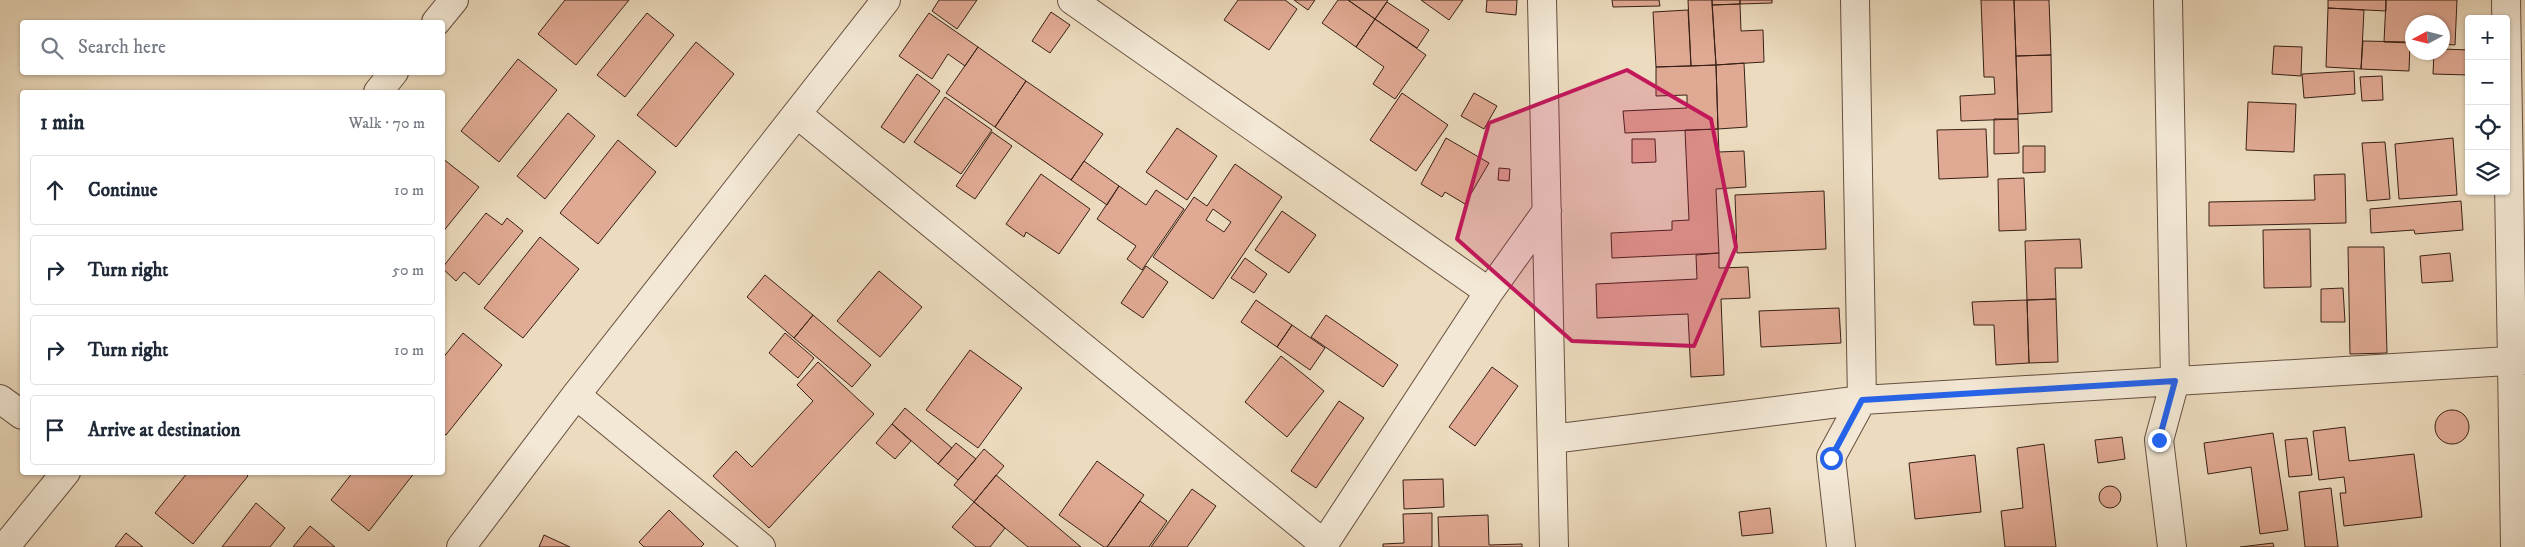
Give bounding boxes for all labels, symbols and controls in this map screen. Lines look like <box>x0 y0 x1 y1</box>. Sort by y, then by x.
north arrow <box>2405 15 2450 60</box>
map controls <box>2465 15 2510 195</box>
button: + <box>2465 15 2510 60</box>
search box <box>20 20 445 75</box>
icon: search <box>38 34 66 62</box>
text: Search here <box>78 36 166 59</box>
button: − <box>2465 60 2510 105</box>
button: locate <box>2465 105 2510 150</box>
text: 1 min <box>40 110 84 136</box>
text: Walk · 70 m <box>349 113 425 133</box>
button: layers <box>2465 150 2510 195</box>
icon: ahead <box>41 176 69 204</box>
text: Continue <box>88 179 158 202</box>
text: 10 m <box>394 180 424 200</box>
icon: right <box>41 256 69 284</box>
text: Turn right <box>88 259 168 282</box>
text: 50 m <box>392 260 424 280</box>
icon: right <box>41 336 69 364</box>
text: Turn right <box>88 339 168 362</box>
text: 10 m <box>394 340 424 360</box>
icon: arrive <box>41 416 69 444</box>
text: Arrive at destination <box>88 419 240 442</box>
route end <box>2148 429 2171 452</box>
route start <box>1820 447 1843 470</box>

